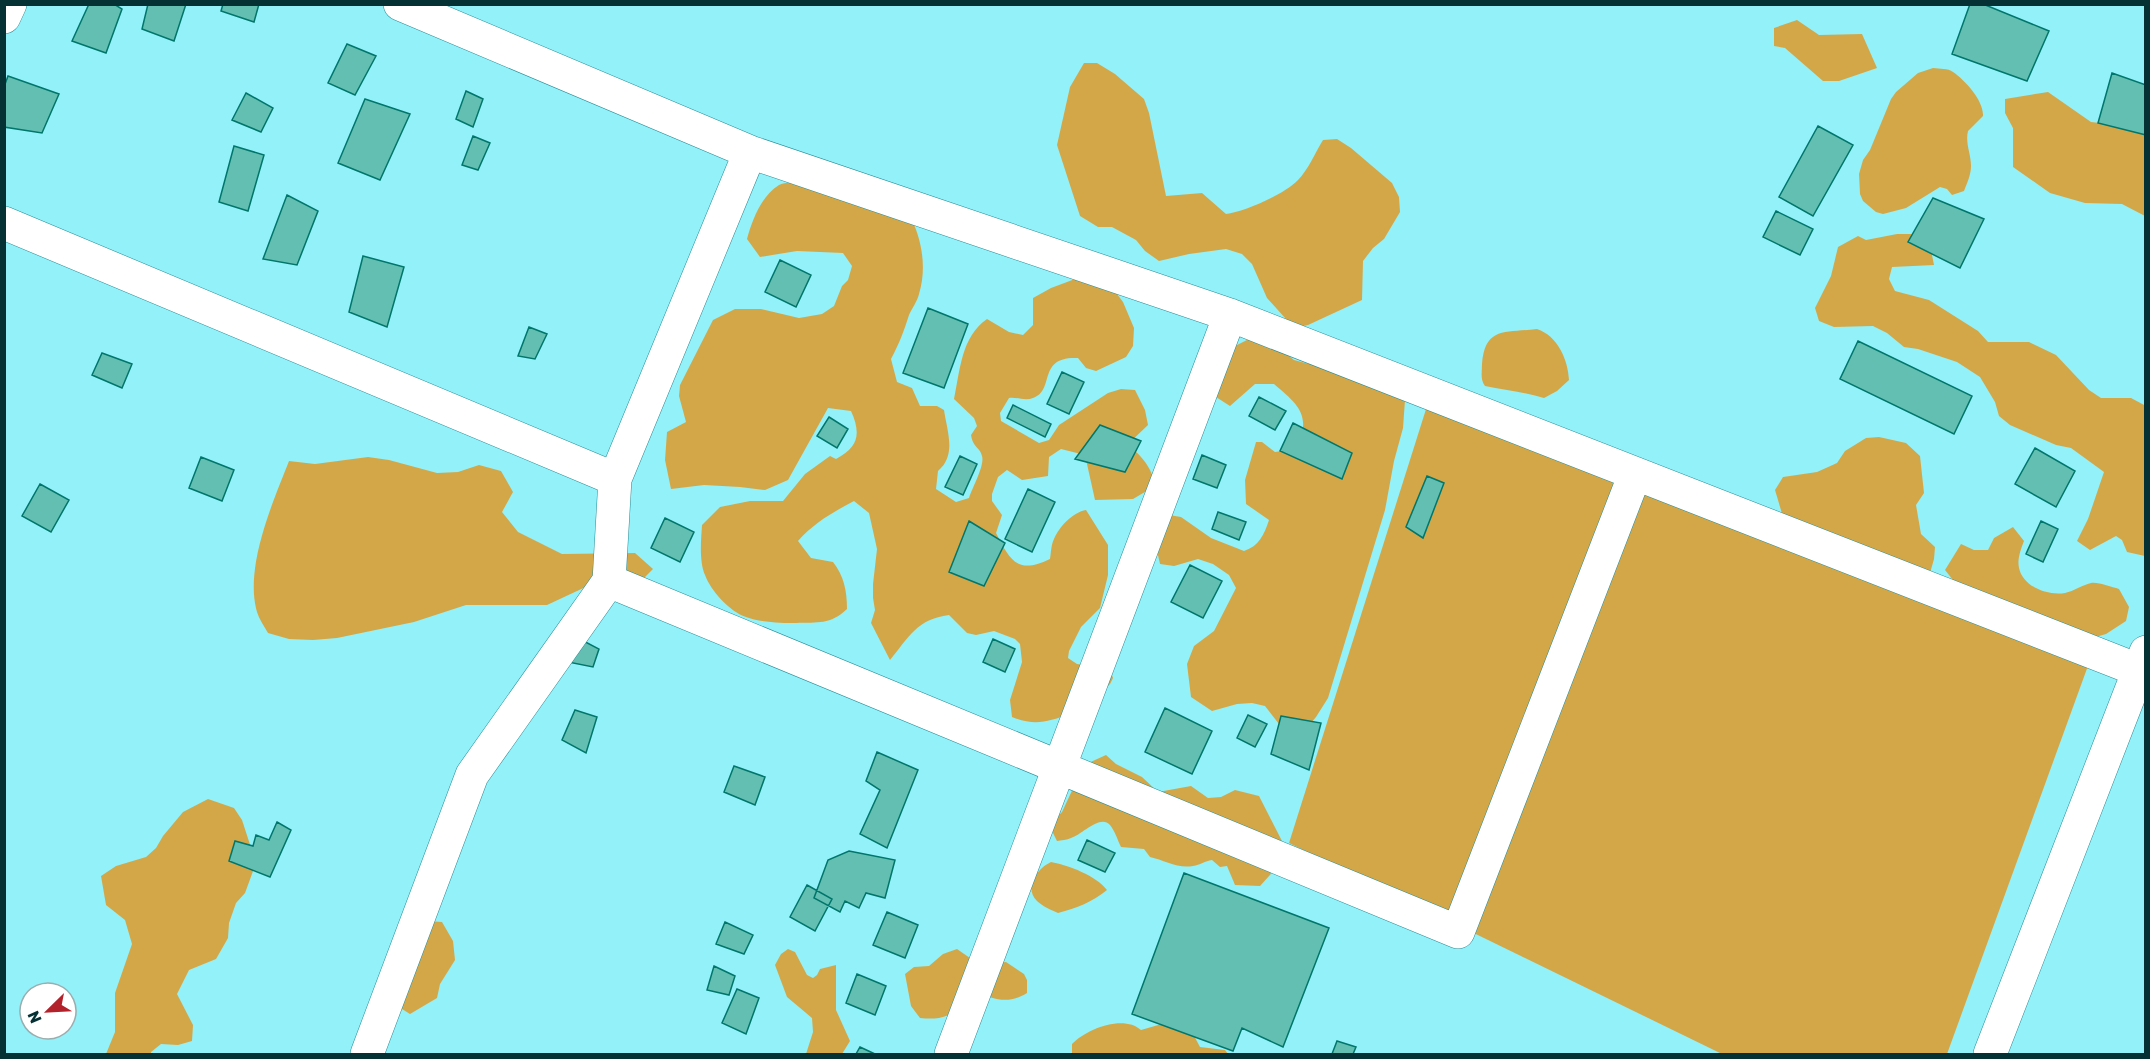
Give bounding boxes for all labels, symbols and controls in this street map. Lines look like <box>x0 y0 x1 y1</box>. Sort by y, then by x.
north arrow <box>18 981 78 1041</box>
text: N <box>24 1008 46 1026</box>

